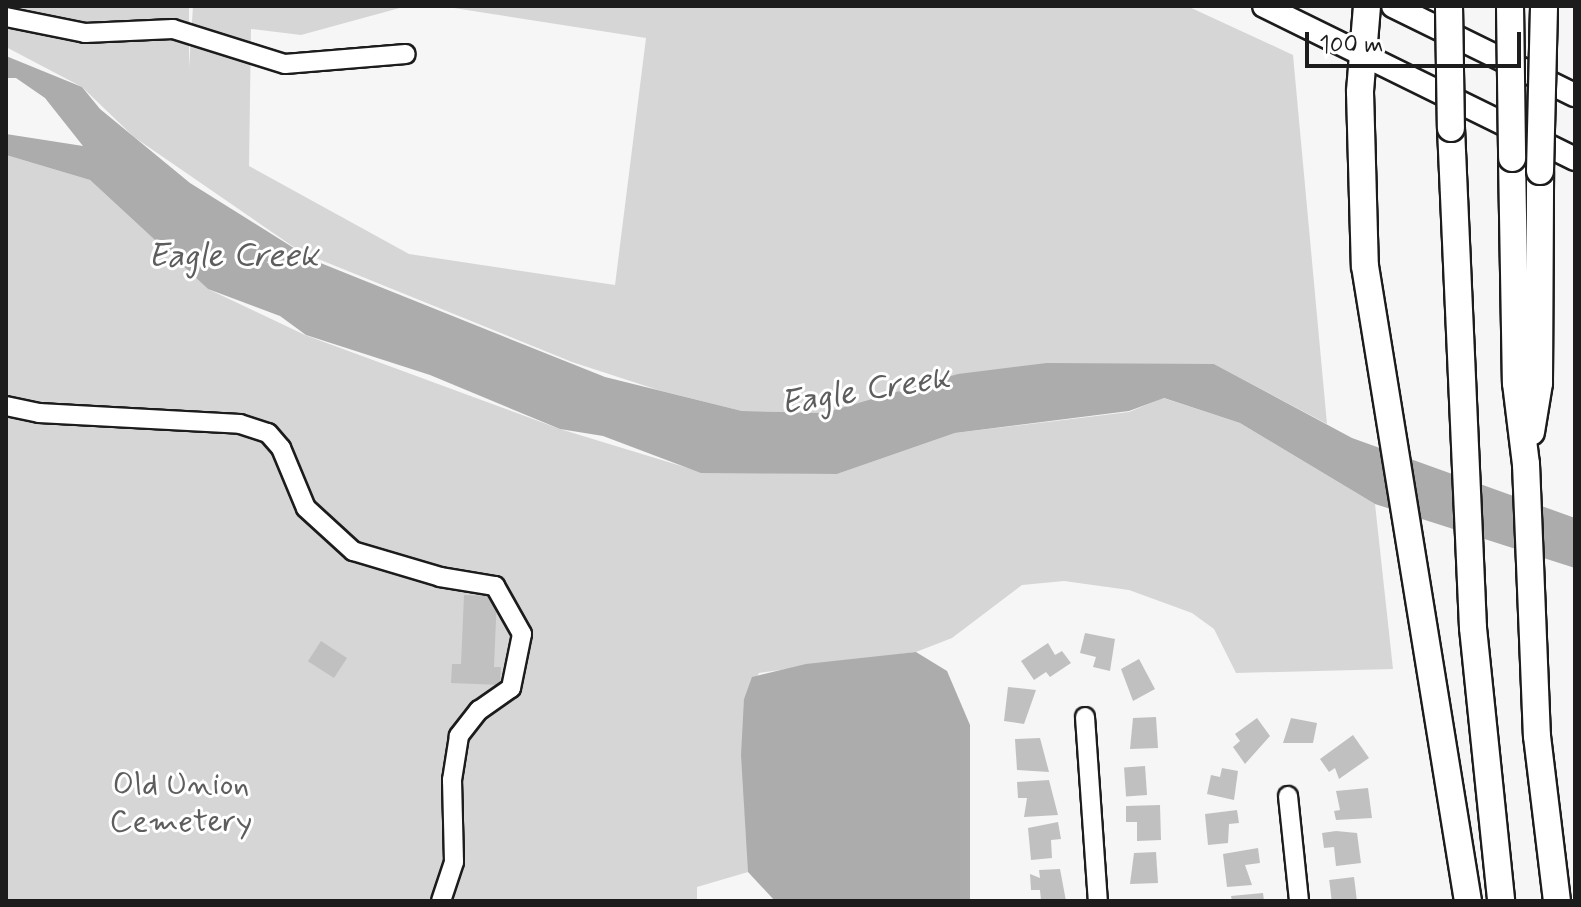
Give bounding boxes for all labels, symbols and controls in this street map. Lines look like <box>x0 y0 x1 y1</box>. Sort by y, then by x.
scale bar <box>1309 16 1525 66</box>
text: 100 m <box>1319 30 1383 61</box>
water label: Eagle Creek <box>148 237 318 277</box>
water label: Eagle Creek <box>778 358 952 424</box>
park label: Old Union Cemetery <box>110 767 252 842</box>

